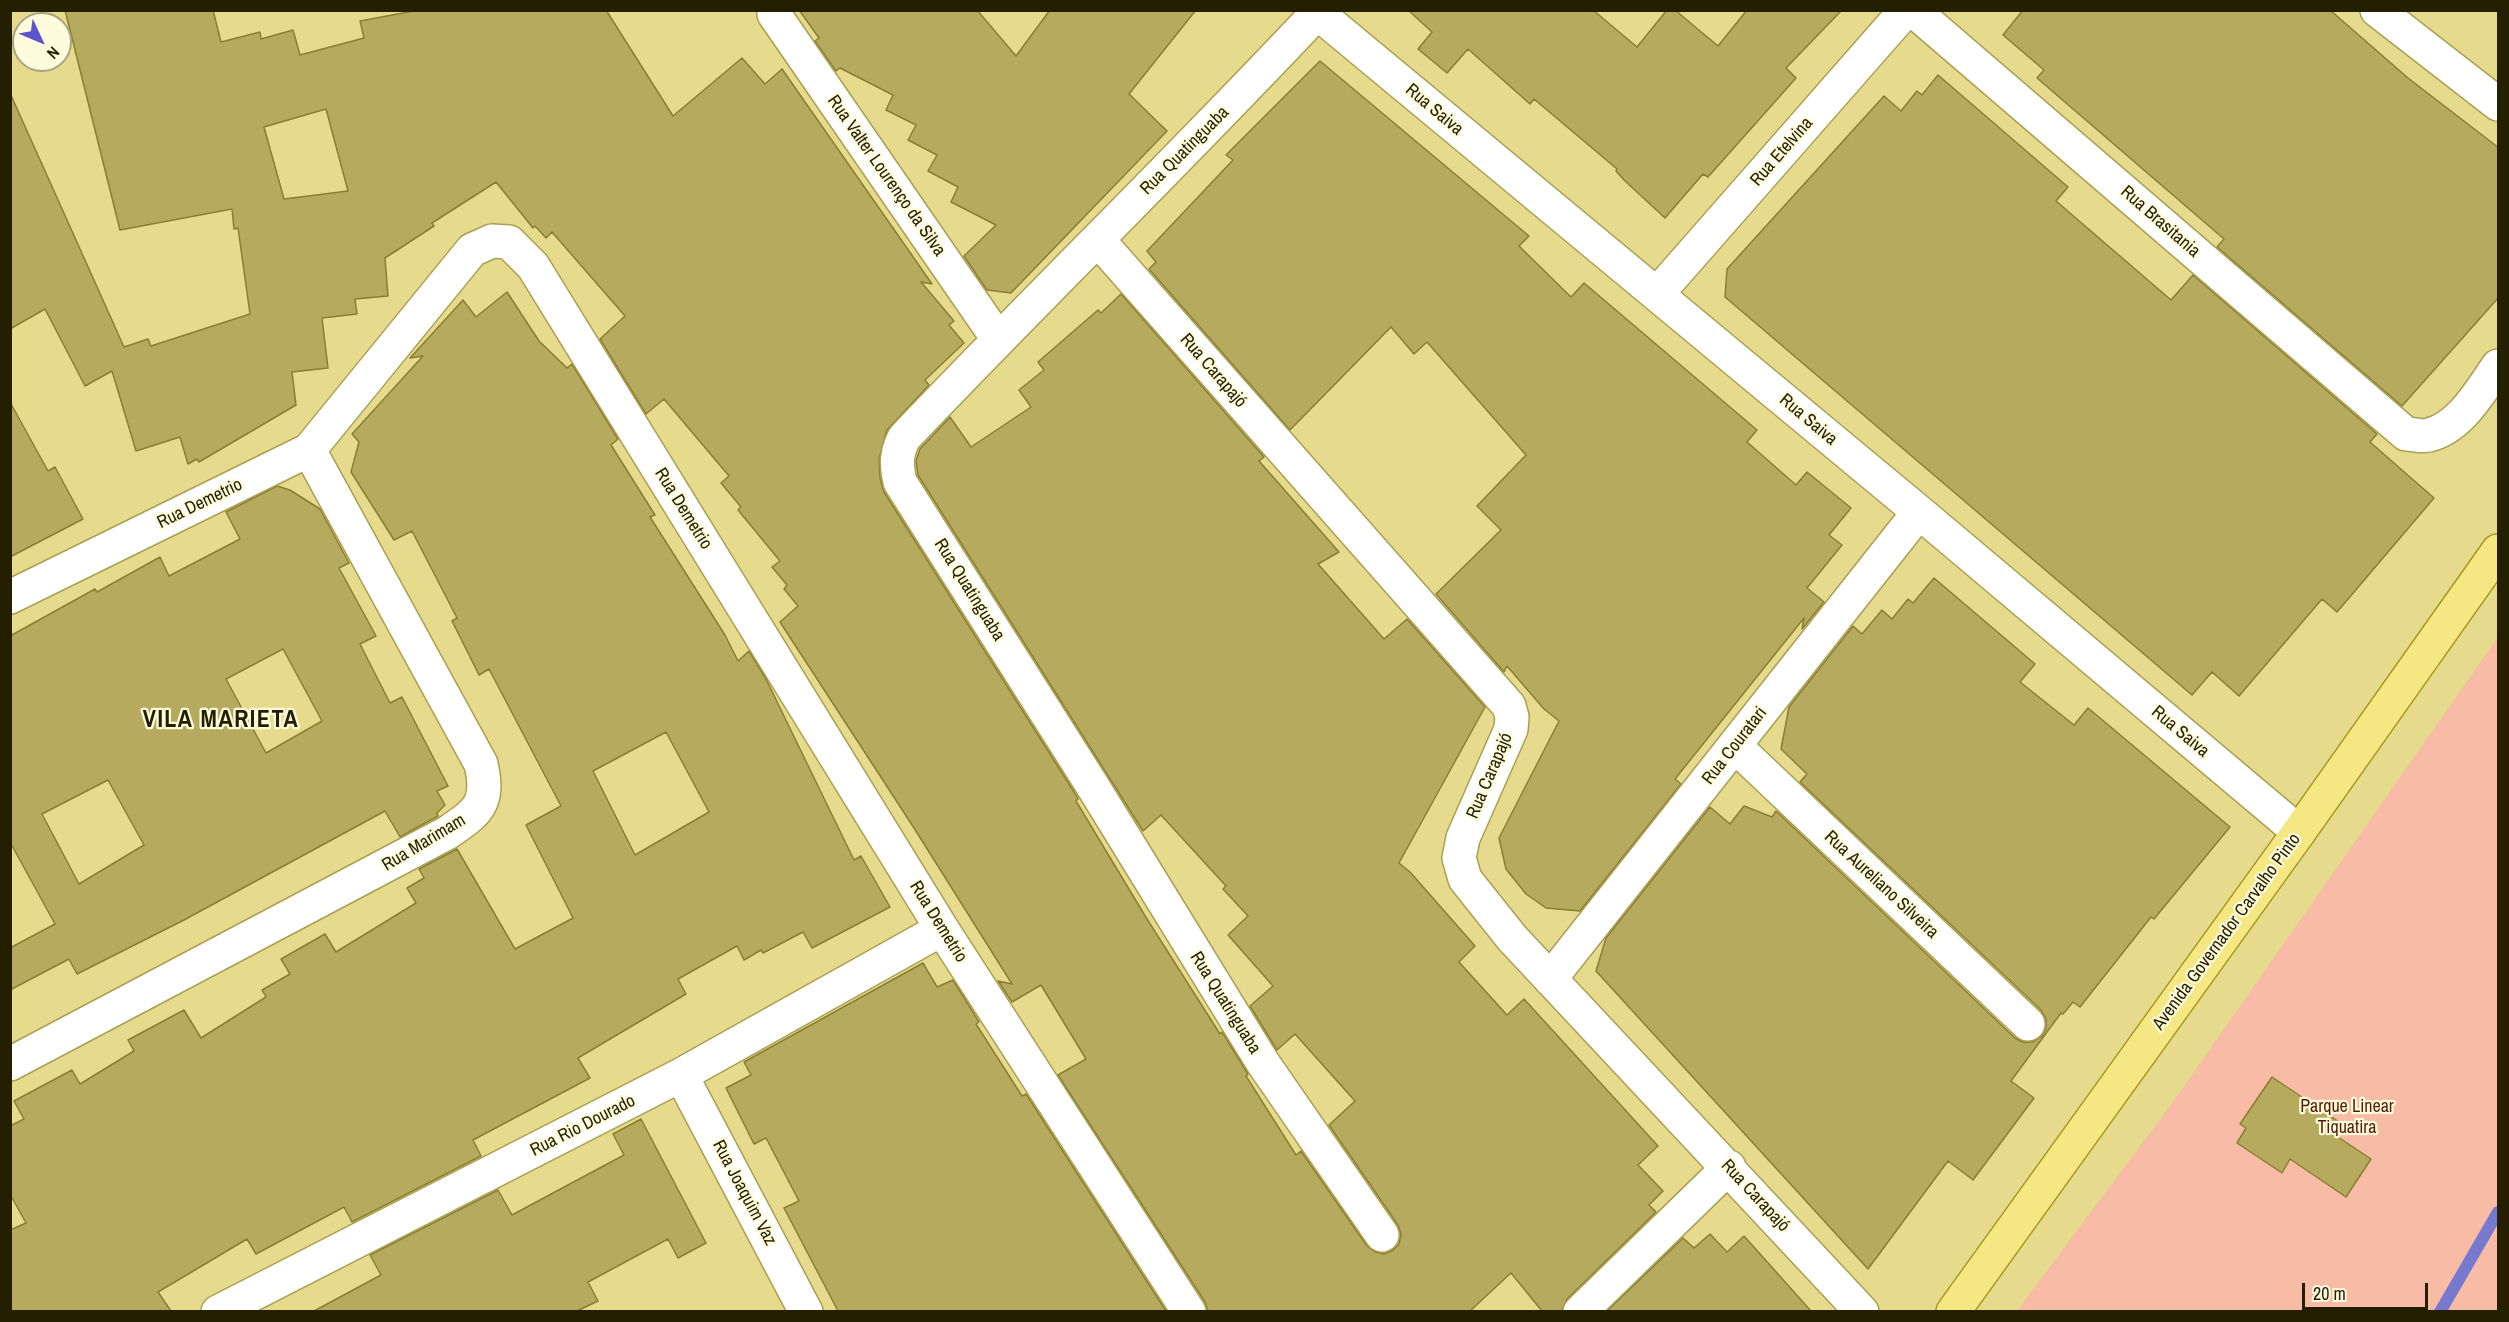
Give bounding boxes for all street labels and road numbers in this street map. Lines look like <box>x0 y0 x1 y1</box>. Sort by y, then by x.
street label: Rua Saiva <box>1401 80 1467 140</box>
street label: Rua Valter Lourenço da Silva <box>822 91 950 261</box>
street label: Rua Quatinguaba <box>1136 102 1234 200</box>
street label: Rua Etelvina <box>1746 113 1818 191</box>
street label: Rua Brasitania <box>2116 182 2204 262</box>
street label: Rua Carapajó <box>1175 330 1251 412</box>
street label: Rua Saiva <box>1775 390 1841 450</box>
street label: Rua Demetrio <box>649 464 717 554</box>
street label: Rua Demetrio <box>154 474 246 534</box>
street label: Rua Quatinguaba <box>929 535 1009 645</box>
street label: Rua Saiva <box>2147 702 2213 762</box>
street label: Rua Couratari <box>1698 703 1772 789</box>
street label: Rua Carapajó <box>1462 730 1518 822</box>
street label: Rua Marimam <box>378 810 470 876</box>
street label: Rua Aureliano Silveira <box>1819 826 1943 944</box>
street label: Avenida Governador Carvalho Pinto <box>2148 830 2306 1034</box>
street label: Rua Demetrio <box>904 877 972 967</box>
street label: Rua Quatinguaba <box>1185 948 1265 1058</box>
street label: Rua Rio Dourado <box>527 1090 639 1162</box>
street label: Rua Joaquim Vaz <box>707 1137 781 1249</box>
street label: Rua Carapajó <box>1716 1155 1794 1237</box>

